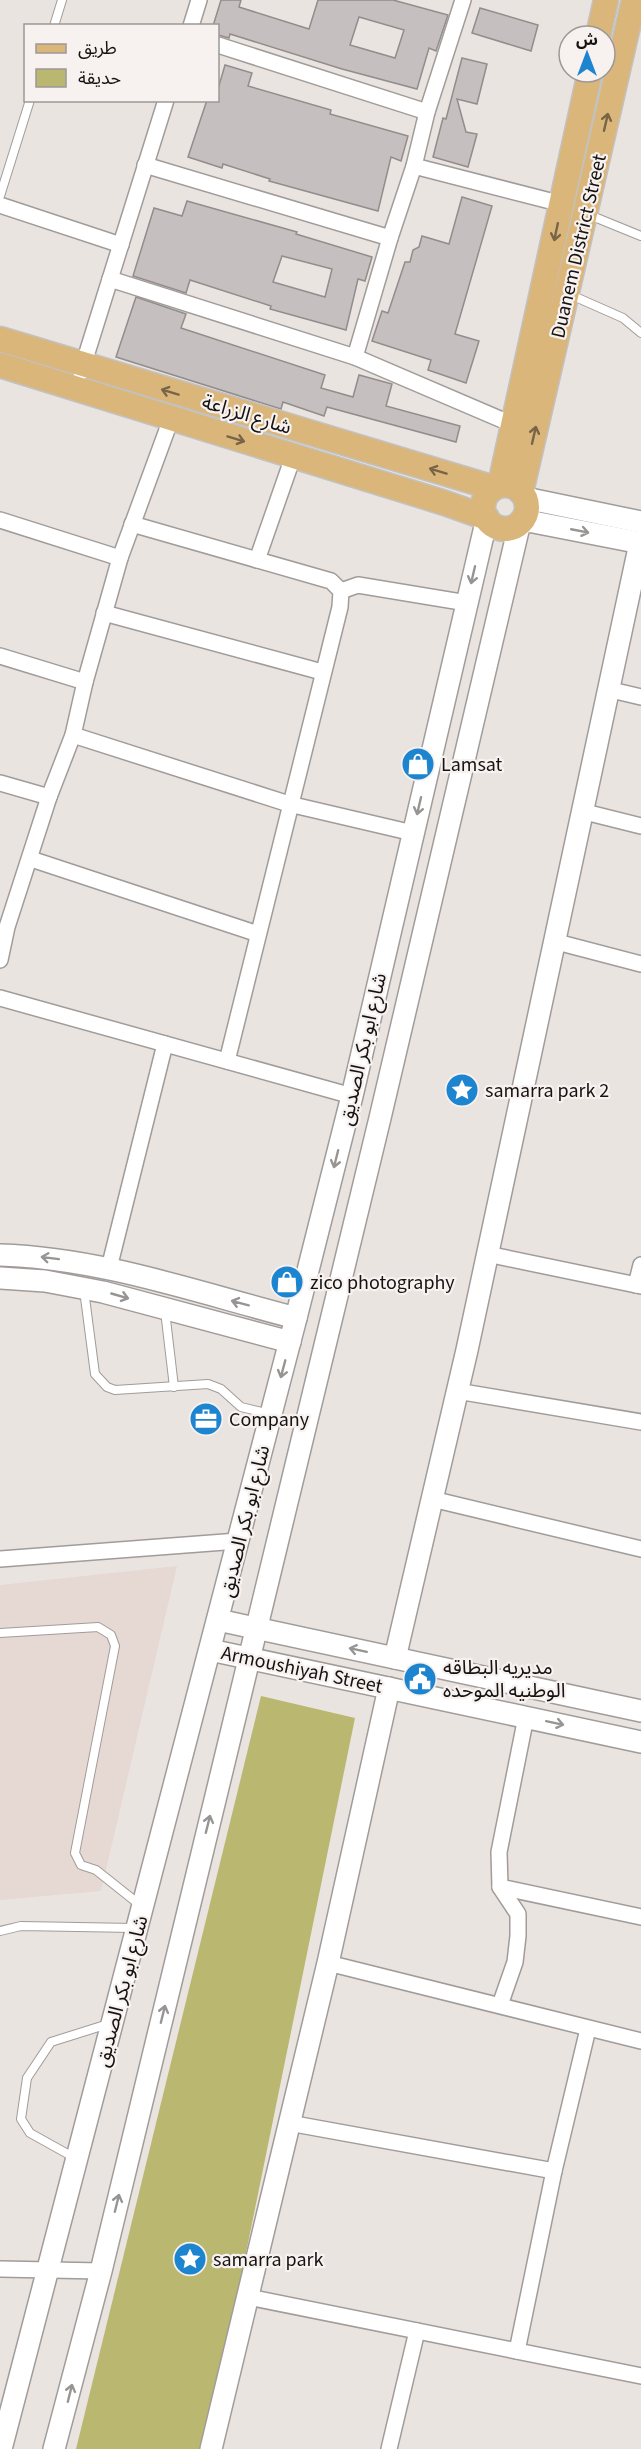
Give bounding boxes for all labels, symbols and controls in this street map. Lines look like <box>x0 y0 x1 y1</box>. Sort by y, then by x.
legend <box>24 24 219 102</box>
north arrow <box>557 24 617 84</box>
text: ش <box>576 29 598 51</box>
text: طريق <box>78 36 117 61</box>
text: حديقة <box>78 66 121 91</box>
one-way arrow <box>601 113 613 132</box>
street label: Duanem District Street <box>544 151 614 341</box>
one-way arrow <box>549 222 561 241</box>
one-way arrow <box>161 386 180 397</box>
street label: شارع الزراعة <box>199 388 295 442</box>
one-way arrow <box>529 425 541 444</box>
one-way arrow <box>226 434 245 445</box>
one-way arrow <box>429 465 448 476</box>
one-way arrow <box>570 526 589 537</box>
one-way arrow <box>467 566 479 585</box>
shop icon: Lamsat <box>400 746 436 782</box>
place label: Lamsat <box>441 751 503 779</box>
one-way arrow <box>413 796 425 815</box>
street label: شارع ابو بكر الصديق <box>332 970 394 1128</box>
place icon: samarra park 2 <box>444 1072 480 1108</box>
place label: samarra park 2 <box>485 1077 609 1105</box>
one-way arrow <box>330 1150 341 1169</box>
one-way arrow <box>41 1252 61 1263</box>
shop icon: zico photography <box>269 1264 305 1300</box>
place label: zico photography <box>310 1269 455 1297</box>
one-way arrow <box>110 1291 129 1302</box>
one-way arrow <box>230 1297 249 1309</box>
one-way arrow <box>276 1359 288 1378</box>
office icon: Company <box>188 1401 224 1437</box>
place label: Company <box>229 1406 310 1434</box>
street label: شارع ابو بكر الصديق <box>213 1442 277 1600</box>
street label: Armoushiyah Street <box>219 1639 385 1701</box>
one-way arrow <box>349 1644 368 1655</box>
place label: مديريه البطاقه الوطنيه الموحده <box>443 1654 565 1705</box>
public building icon: مديريه البطاقه الوطنيه الموحده <box>402 1661 438 1697</box>
one-way arrow <box>545 1718 564 1730</box>
one-way arrow <box>203 1815 215 1834</box>
street label: شارع ابو بكر الصديق <box>88 1912 156 2070</box>
one-way arrow <box>157 2005 169 2024</box>
one-way arrow <box>111 2194 123 2213</box>
place icon: samarra park <box>172 2241 208 2277</box>
place label: samarra park <box>213 2246 323 2274</box>
one-way arrow <box>64 2383 76 2402</box>

